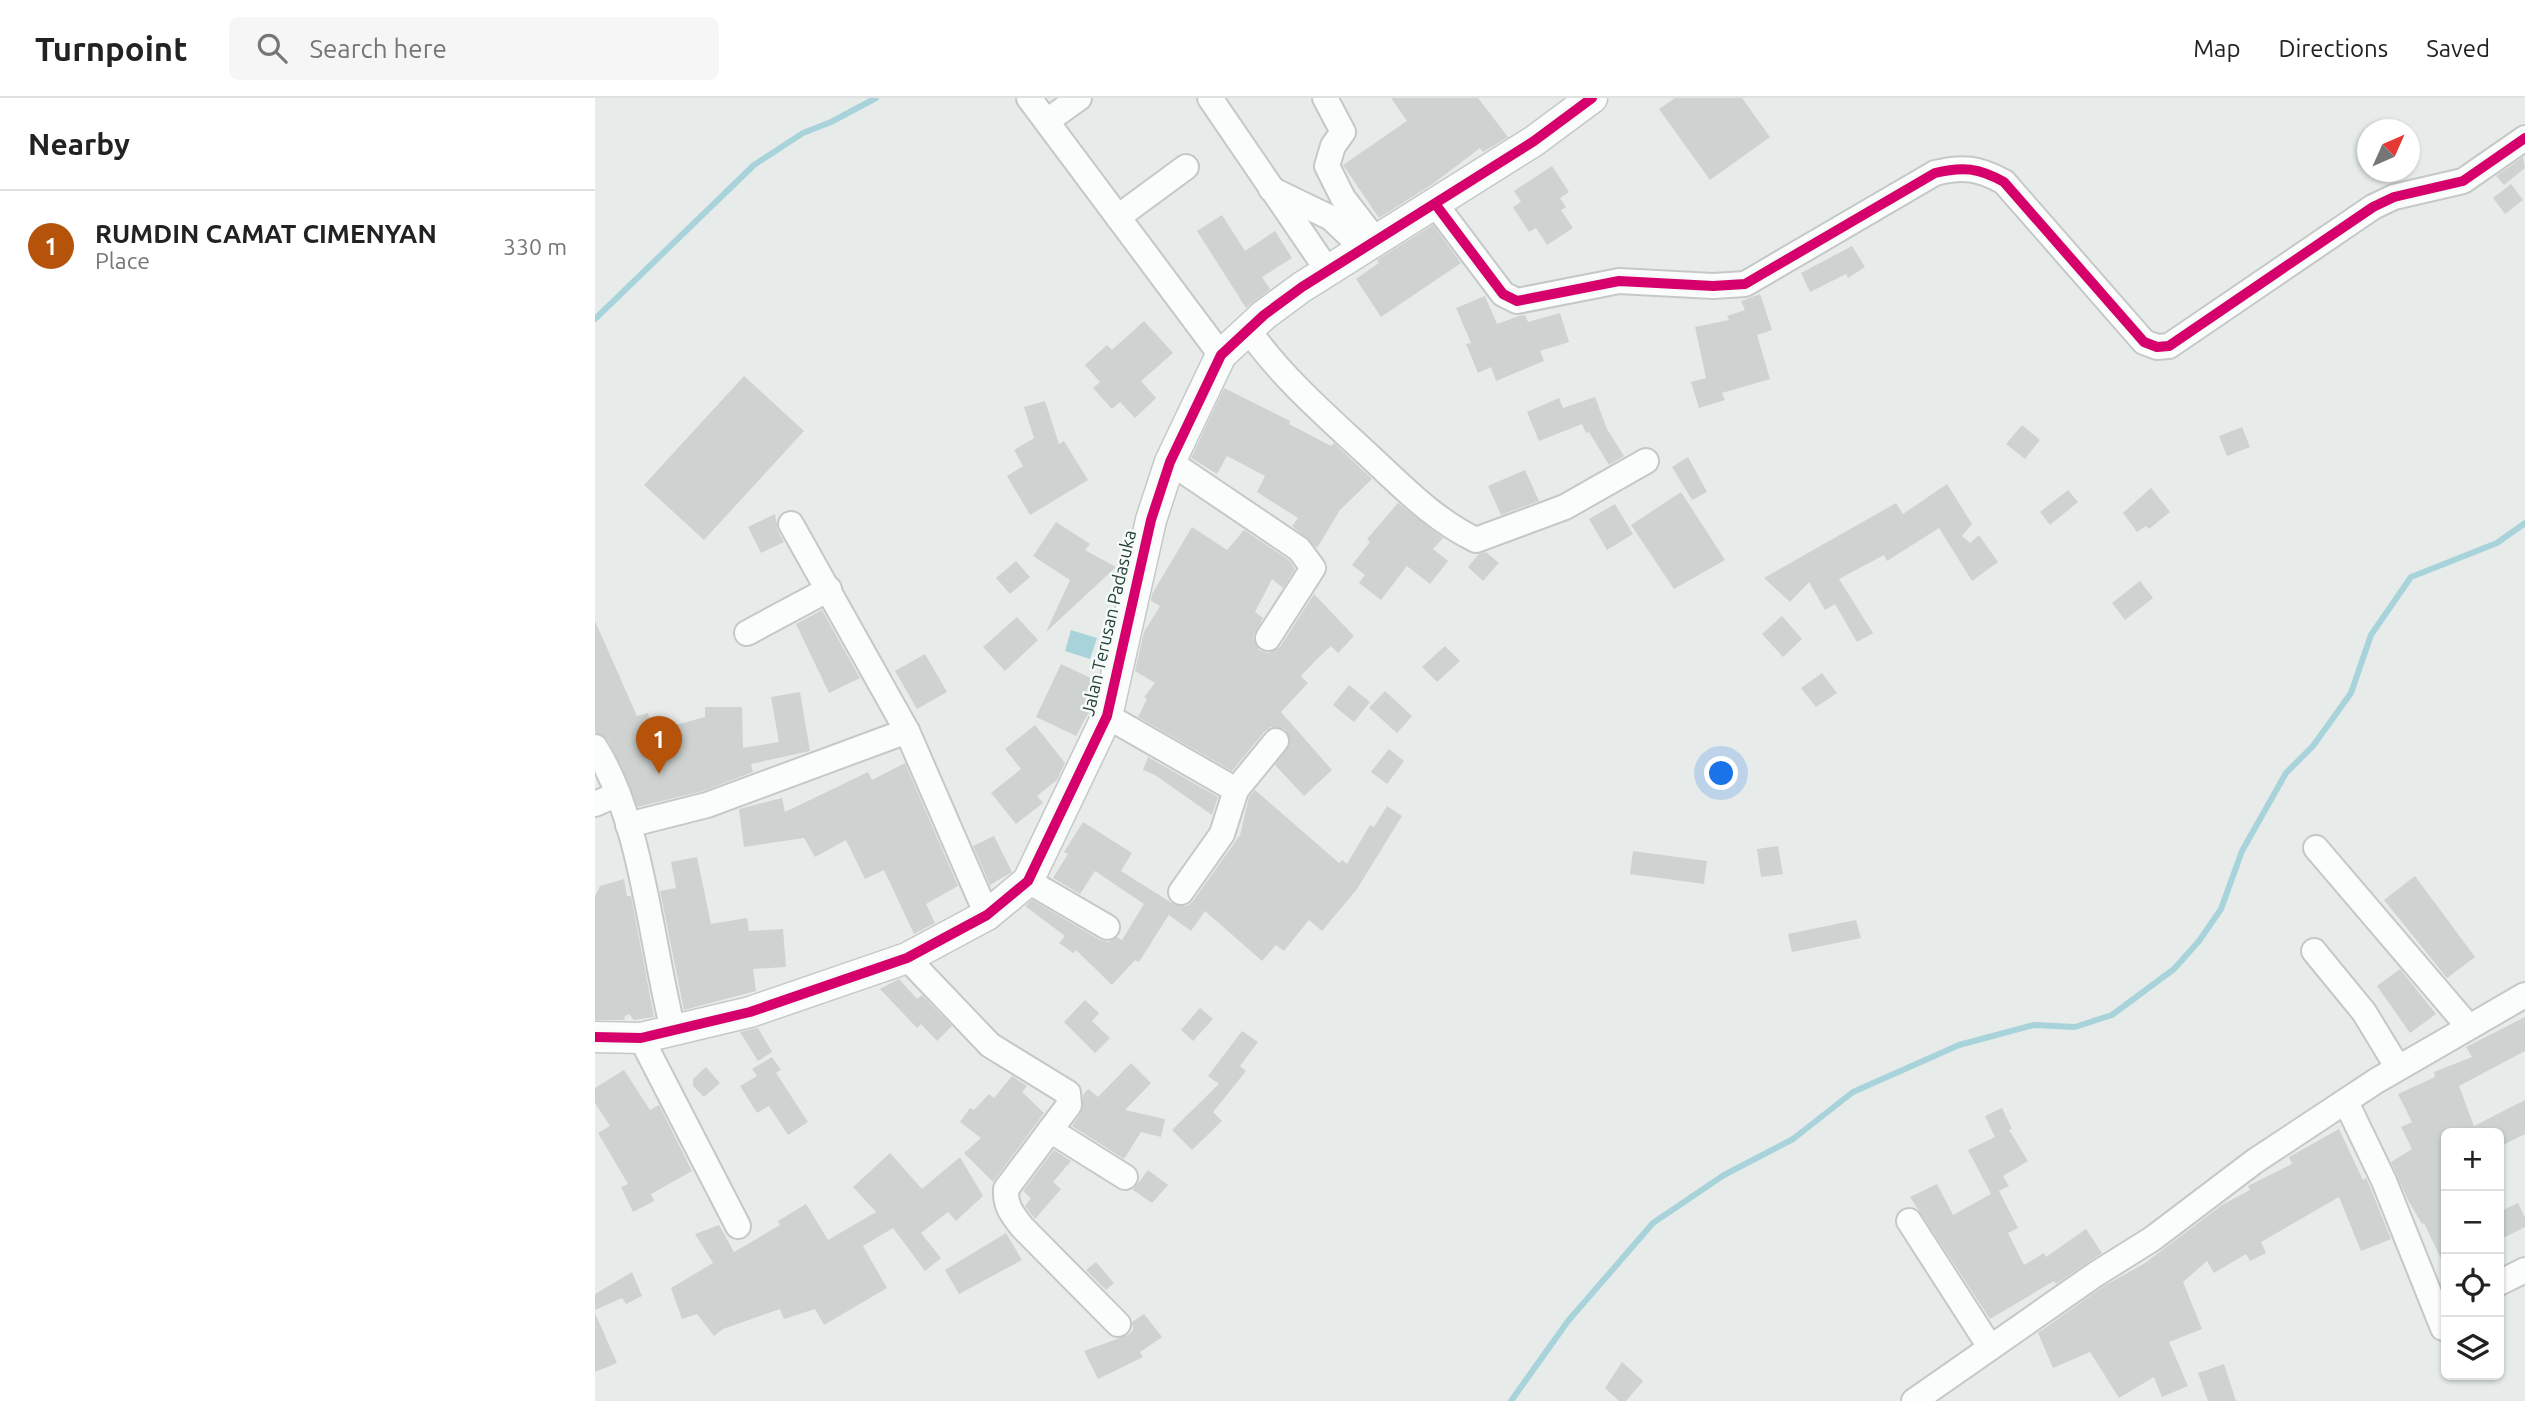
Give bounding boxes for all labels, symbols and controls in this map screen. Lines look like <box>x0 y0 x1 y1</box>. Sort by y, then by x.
search box <box>229 17 719 80</box>
icon: search <box>253 29 291 67</box>
text: Turnpoint <box>35 30 187 67</box>
text: Search here <box>309 34 447 63</box>
text: Map <box>2193 35 2240 62</box>
text: Directions <box>2278 35 2388 62</box>
text: Saved <box>2426 35 2490 62</box>
north arrow <box>2357 119 2420 182</box>
text: Nearby <box>28 127 130 161</box>
text: RUMDIN CAMAT CIMENYAN <box>95 219 437 248</box>
text: 1 <box>45 234 57 259</box>
text: 330 m <box>503 234 567 259</box>
text: Place <box>95 248 150 273</box>
street label: Jalan Terusan Padasuka <box>1077 528 1139 718</box>
pin: 1 <box>636 716 682 774</box>
your location <box>1704 756 1738 790</box>
map controls <box>2441 1128 2504 1380</box>
button: + <box>2441 1128 2504 1191</box>
button: − <box>2441 1191 2504 1254</box>
button: locate <box>2441 1254 2504 1317</box>
button: layers <box>2441 1317 2504 1380</box>

